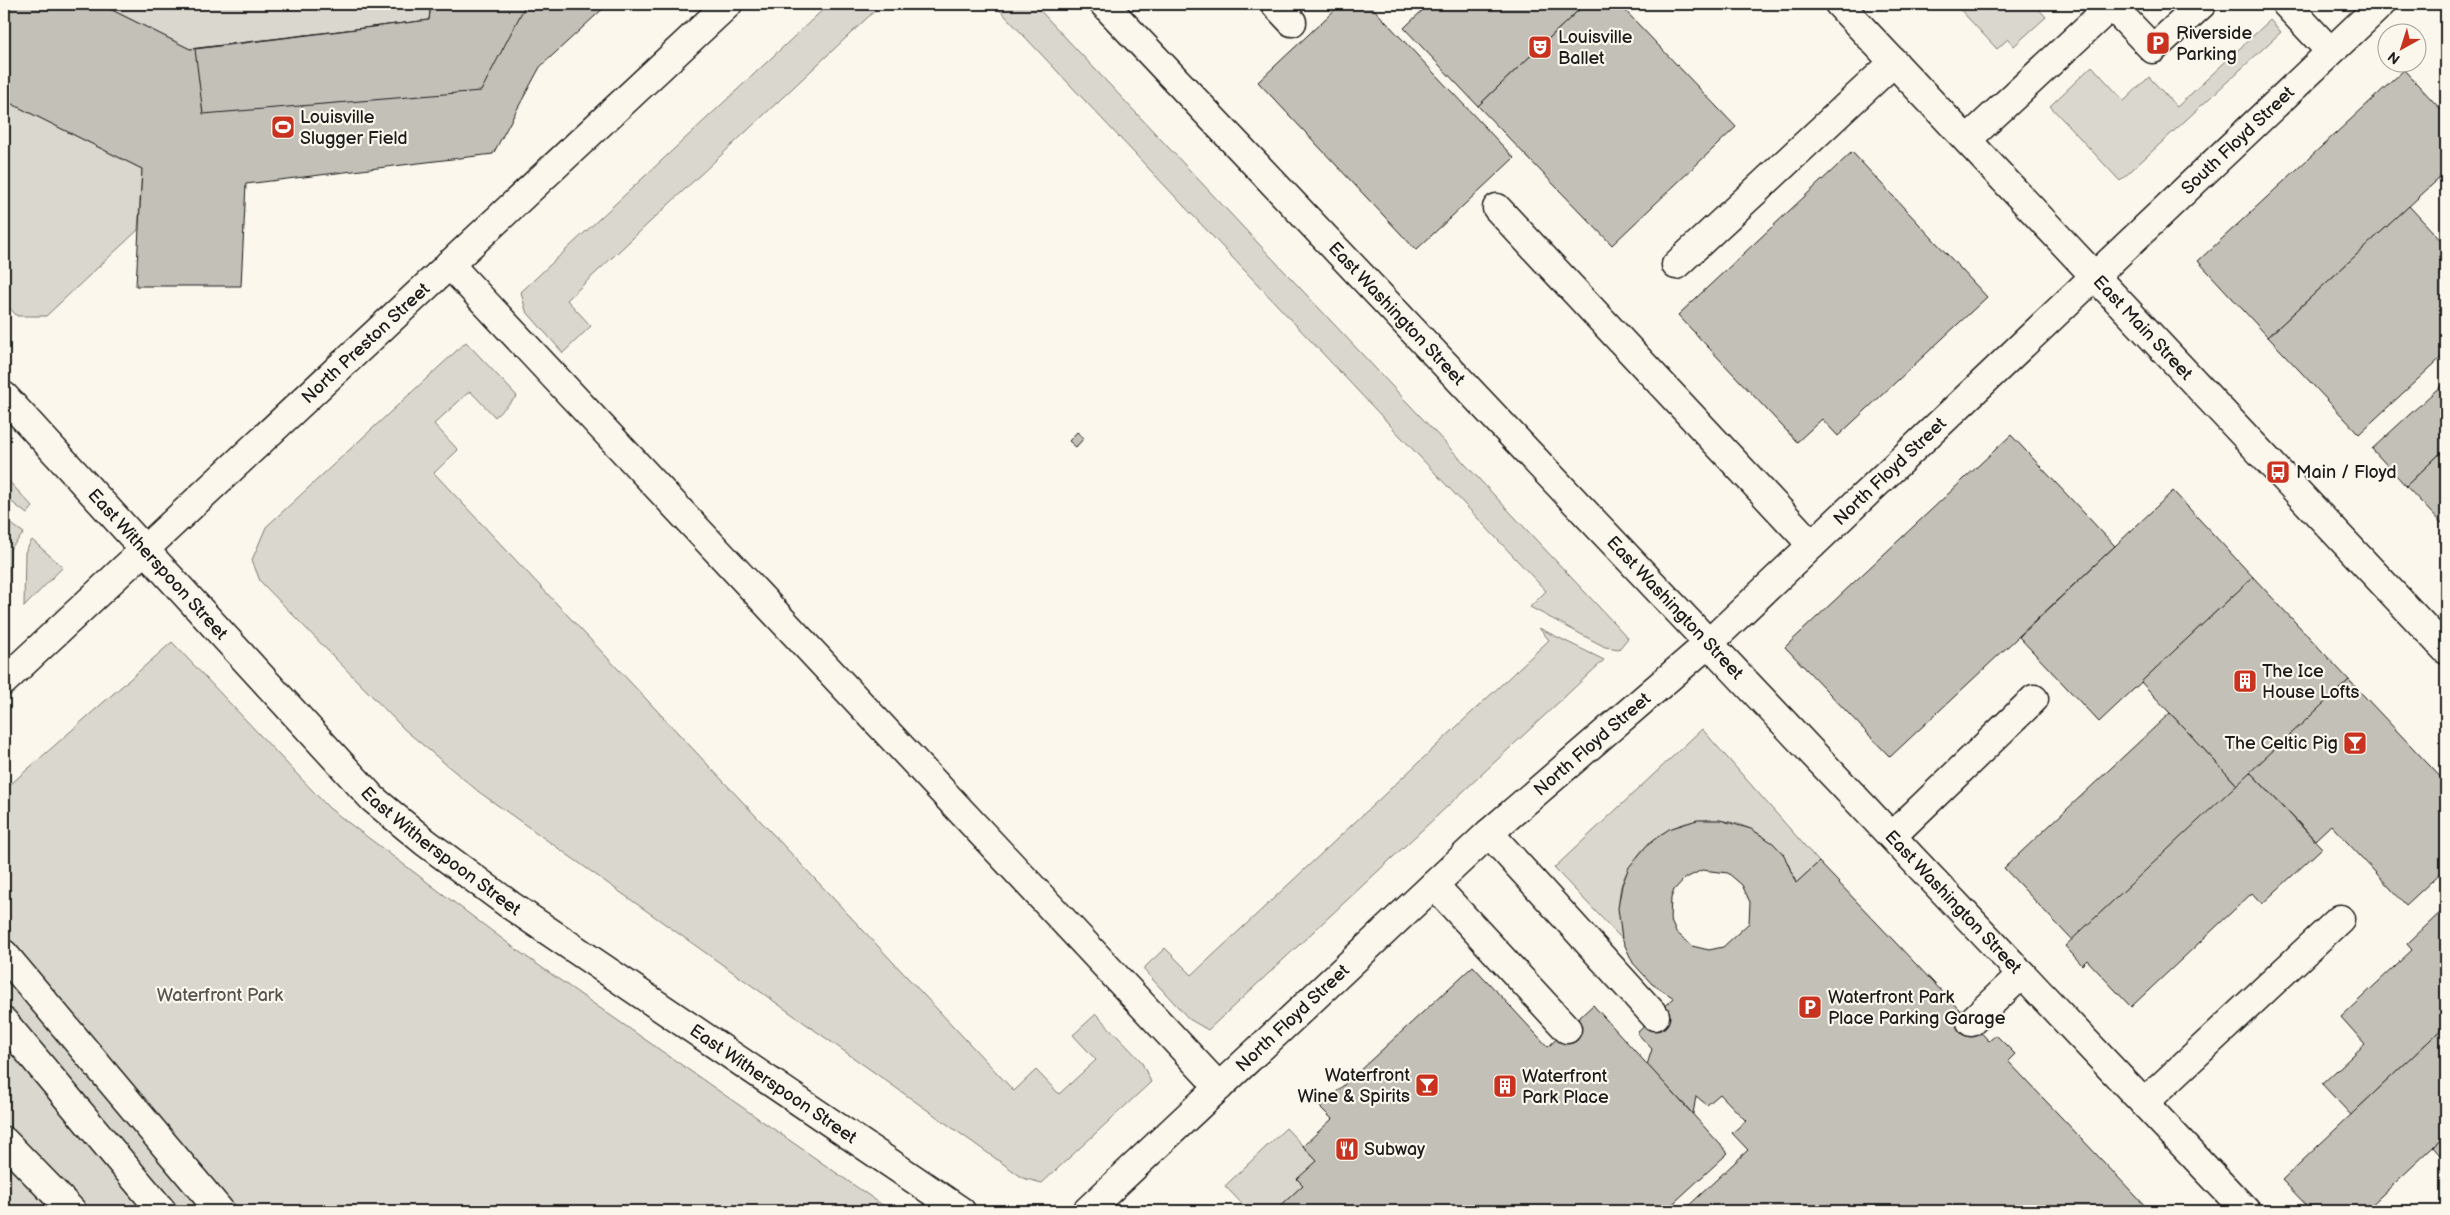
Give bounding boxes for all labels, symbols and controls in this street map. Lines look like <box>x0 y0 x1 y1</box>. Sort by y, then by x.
north arrow <box>2378 22 2428 72</box>
place label: Riverside Parking <box>2176 23 2252 65</box>
place label: Louisville Ballet <box>1558 27 1633 69</box>
parking icon: Riverside Parking <box>2145 30 2171 56</box>
theatre icon: Louisville Ballet <box>1527 34 1553 60</box>
text: N <box>2385 48 2404 68</box>
street label: South Floyd Street <box>2177 82 2299 199</box>
place label: Louisville Slugger Field <box>300 107 408 149</box>
sports icon: Louisville Slugger Field <box>270 114 296 140</box>
street label: East Washington Street <box>1324 238 1469 390</box>
street label: East Main Street <box>2089 271 2197 385</box>
street label: North Preston Street <box>298 278 435 408</box>
street label: North Floyd Street <box>1829 413 1951 530</box>
bus stop icon: Main / Floyd <box>2265 459 2291 485</box>
place label: Main / Floyd <box>2296 462 2397 483</box>
street label: East Witherspoon Street <box>83 485 232 645</box>
street label: East Washington Street <box>1602 532 1748 684</box>
place label: The Ice House Lofts <box>2262 661 2360 703</box>
building icon: The Ice House Lofts <box>2232 668 2258 694</box>
street label: North Floyd Street <box>1530 688 1655 800</box>
bar icon: The Celtic Pig <box>2342 730 2368 756</box>
place label: The Celtic Pig <box>2225 733 2338 754</box>
street label: East Witherspoon Street <box>356 783 525 920</box>
street label: East Washington Street <box>1880 826 2026 978</box>
street label: North Floyd Street <box>1232 960 1354 1076</box>
park label: Waterfront Park <box>157 985 283 1006</box>
place label: Waterfront Park Place Parking Garage <box>1828 987 2006 1029</box>
parking icon: Waterfront Park Place Parking Garage <box>1797 994 1823 1020</box>
street label: East Witherspoon Street <box>686 1020 861 1148</box>
place label: Waterfront Wine & Spirits <box>1298 1065 1410 1107</box>
place label: Waterfront Park Place <box>1522 1066 1609 1108</box>
bar icon: Waterfront Wine & Spirits <box>1414 1072 1440 1098</box>
building icon: Waterfront Park Place <box>1492 1073 1518 1099</box>
restaurant icon: Subway <box>1334 1136 1360 1162</box>
place label: Subway <box>1364 1139 1426 1160</box>

